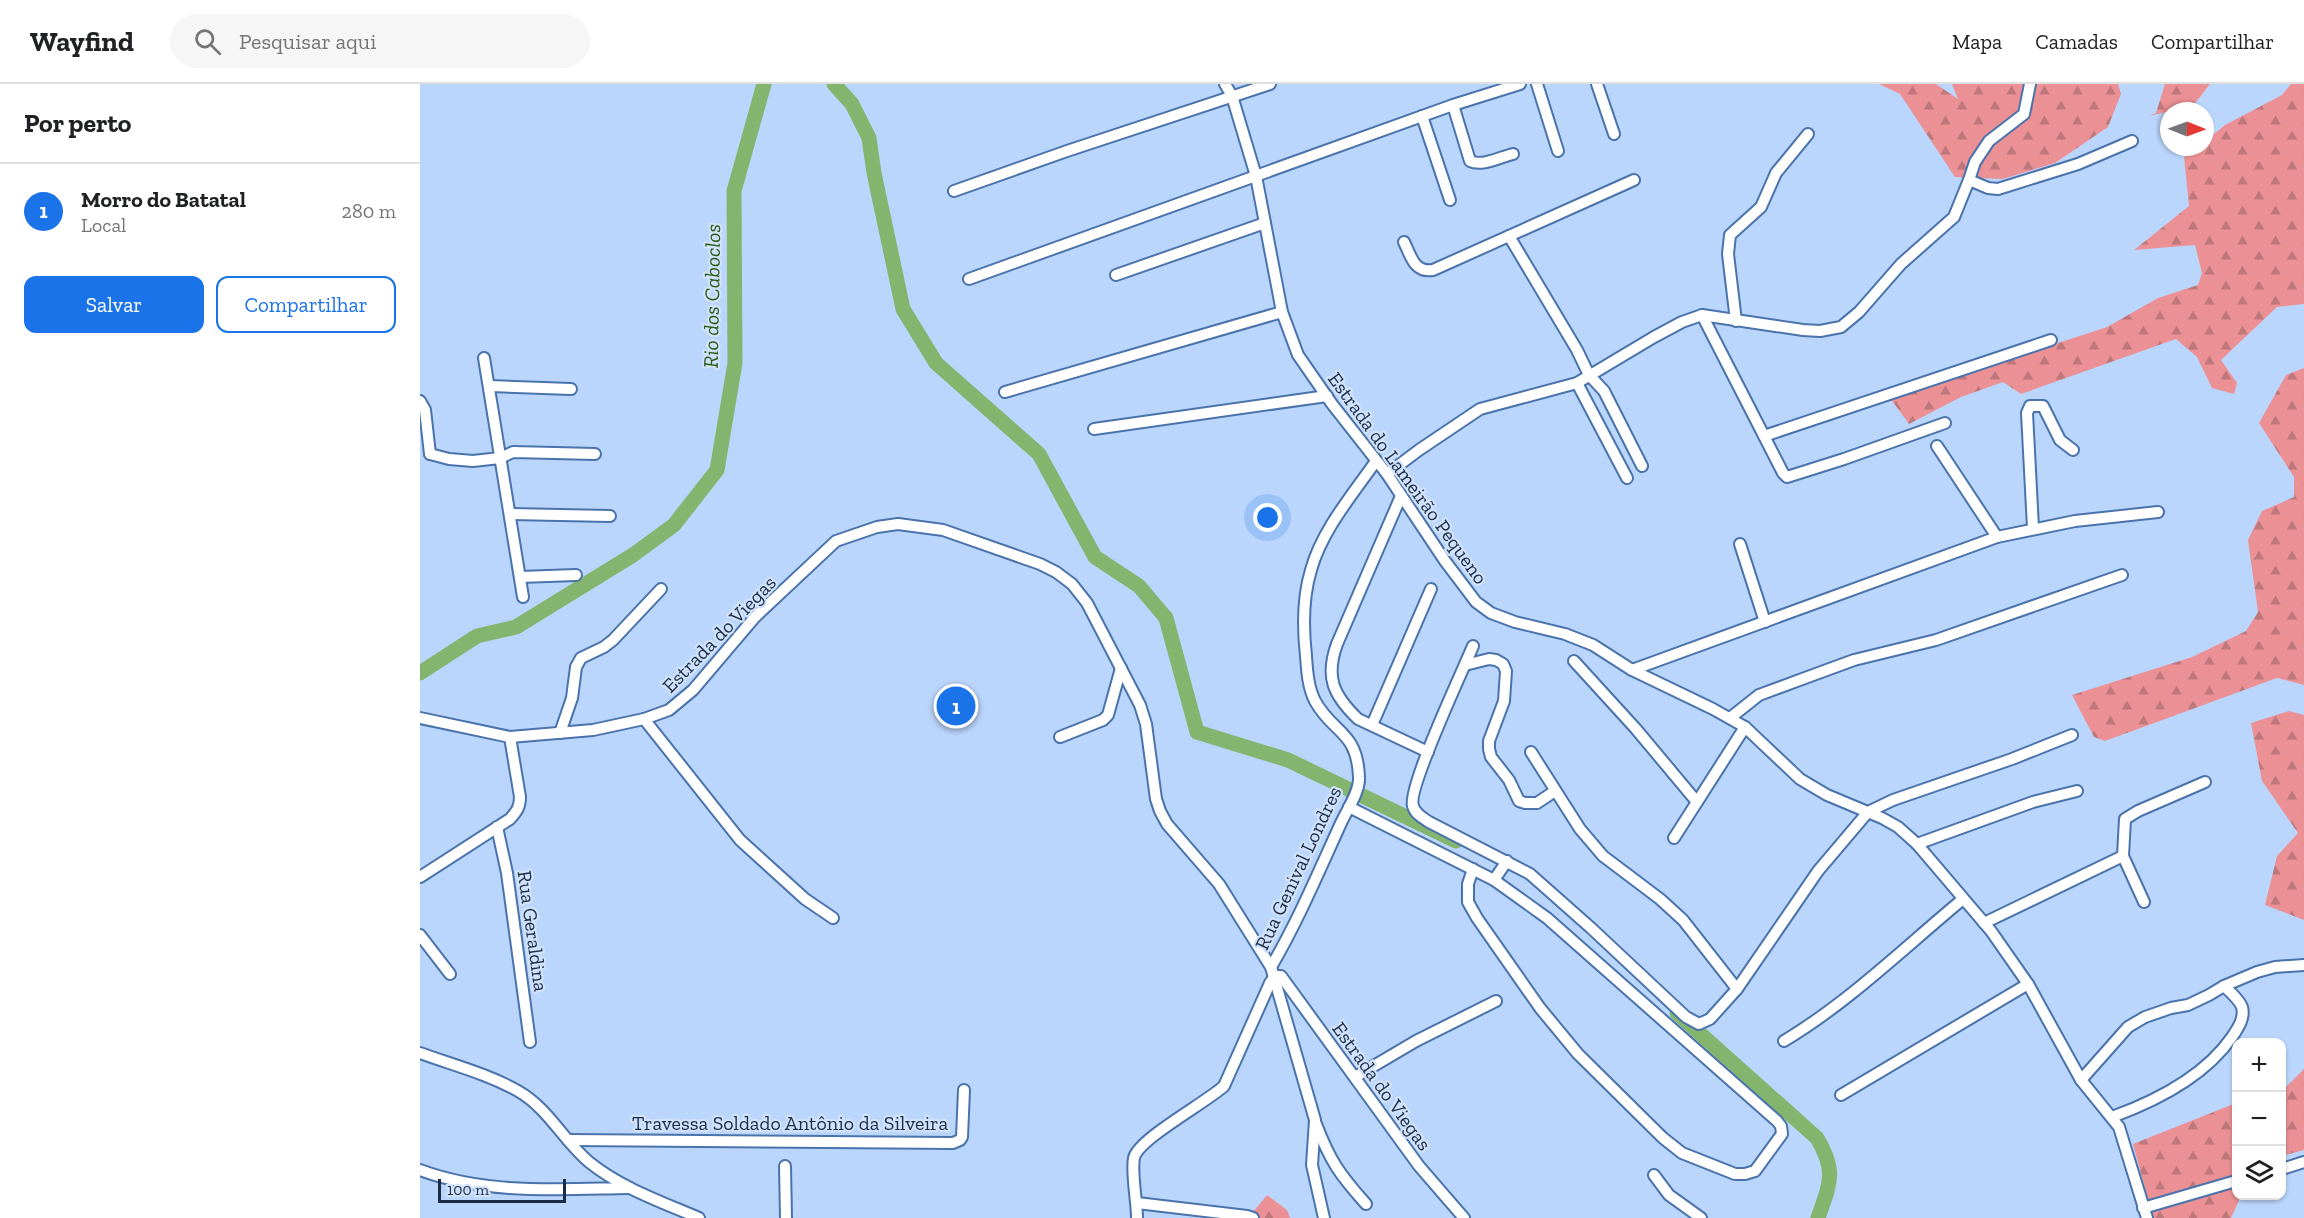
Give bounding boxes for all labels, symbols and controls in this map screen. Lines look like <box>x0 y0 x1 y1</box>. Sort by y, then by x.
search box <box>170 14 590 68</box>
text: Wayfind <box>30 25 134 58</box>
icon: search <box>191 25 224 58</box>
text: Pesquisar aqui <box>239 28 376 55</box>
text: Mapa <box>1952 29 2002 54</box>
text: Camadas <box>2035 29 2118 54</box>
text: Compartilhar <box>2151 29 2274 54</box>
north arrow <box>2160 102 2214 156</box>
text: Por perto <box>24 107 131 139</box>
text: Morro do Batatal <box>81 186 246 213</box>
text: 1 <box>39 199 48 223</box>
text: 280 m <box>342 199 396 223</box>
text: Local <box>81 213 126 237</box>
water label: Rio dos Caboclos <box>698 224 725 368</box>
button: Salvar <box>24 276 204 333</box>
button: Compartilhar <box>216 276 396 333</box>
street label: Estrada do Lameirão Pequeno <box>1323 367 1493 589</box>
your location <box>1253 503 1282 532</box>
street label: Estrada do Viegas <box>657 571 781 697</box>
pin: 1 <box>936 684 976 728</box>
street label: Rua Genival Londres <box>1250 782 1346 954</box>
street label: Rua Geraldina <box>513 869 553 993</box>
street label: Estrada do Viegas <box>1327 1017 1437 1155</box>
map controls <box>2232 1038 2286 1200</box>
button: + <box>2232 1038 2286 1092</box>
button: − <box>2232 1092 2286 1146</box>
street label: Travessa Soldado Antônio da Silveira <box>632 1111 948 1135</box>
button: layers <box>2232 1146 2286 1200</box>
scale bar <box>438 1176 566 1204</box>
text: 100 m <box>447 1180 489 1199</box>

